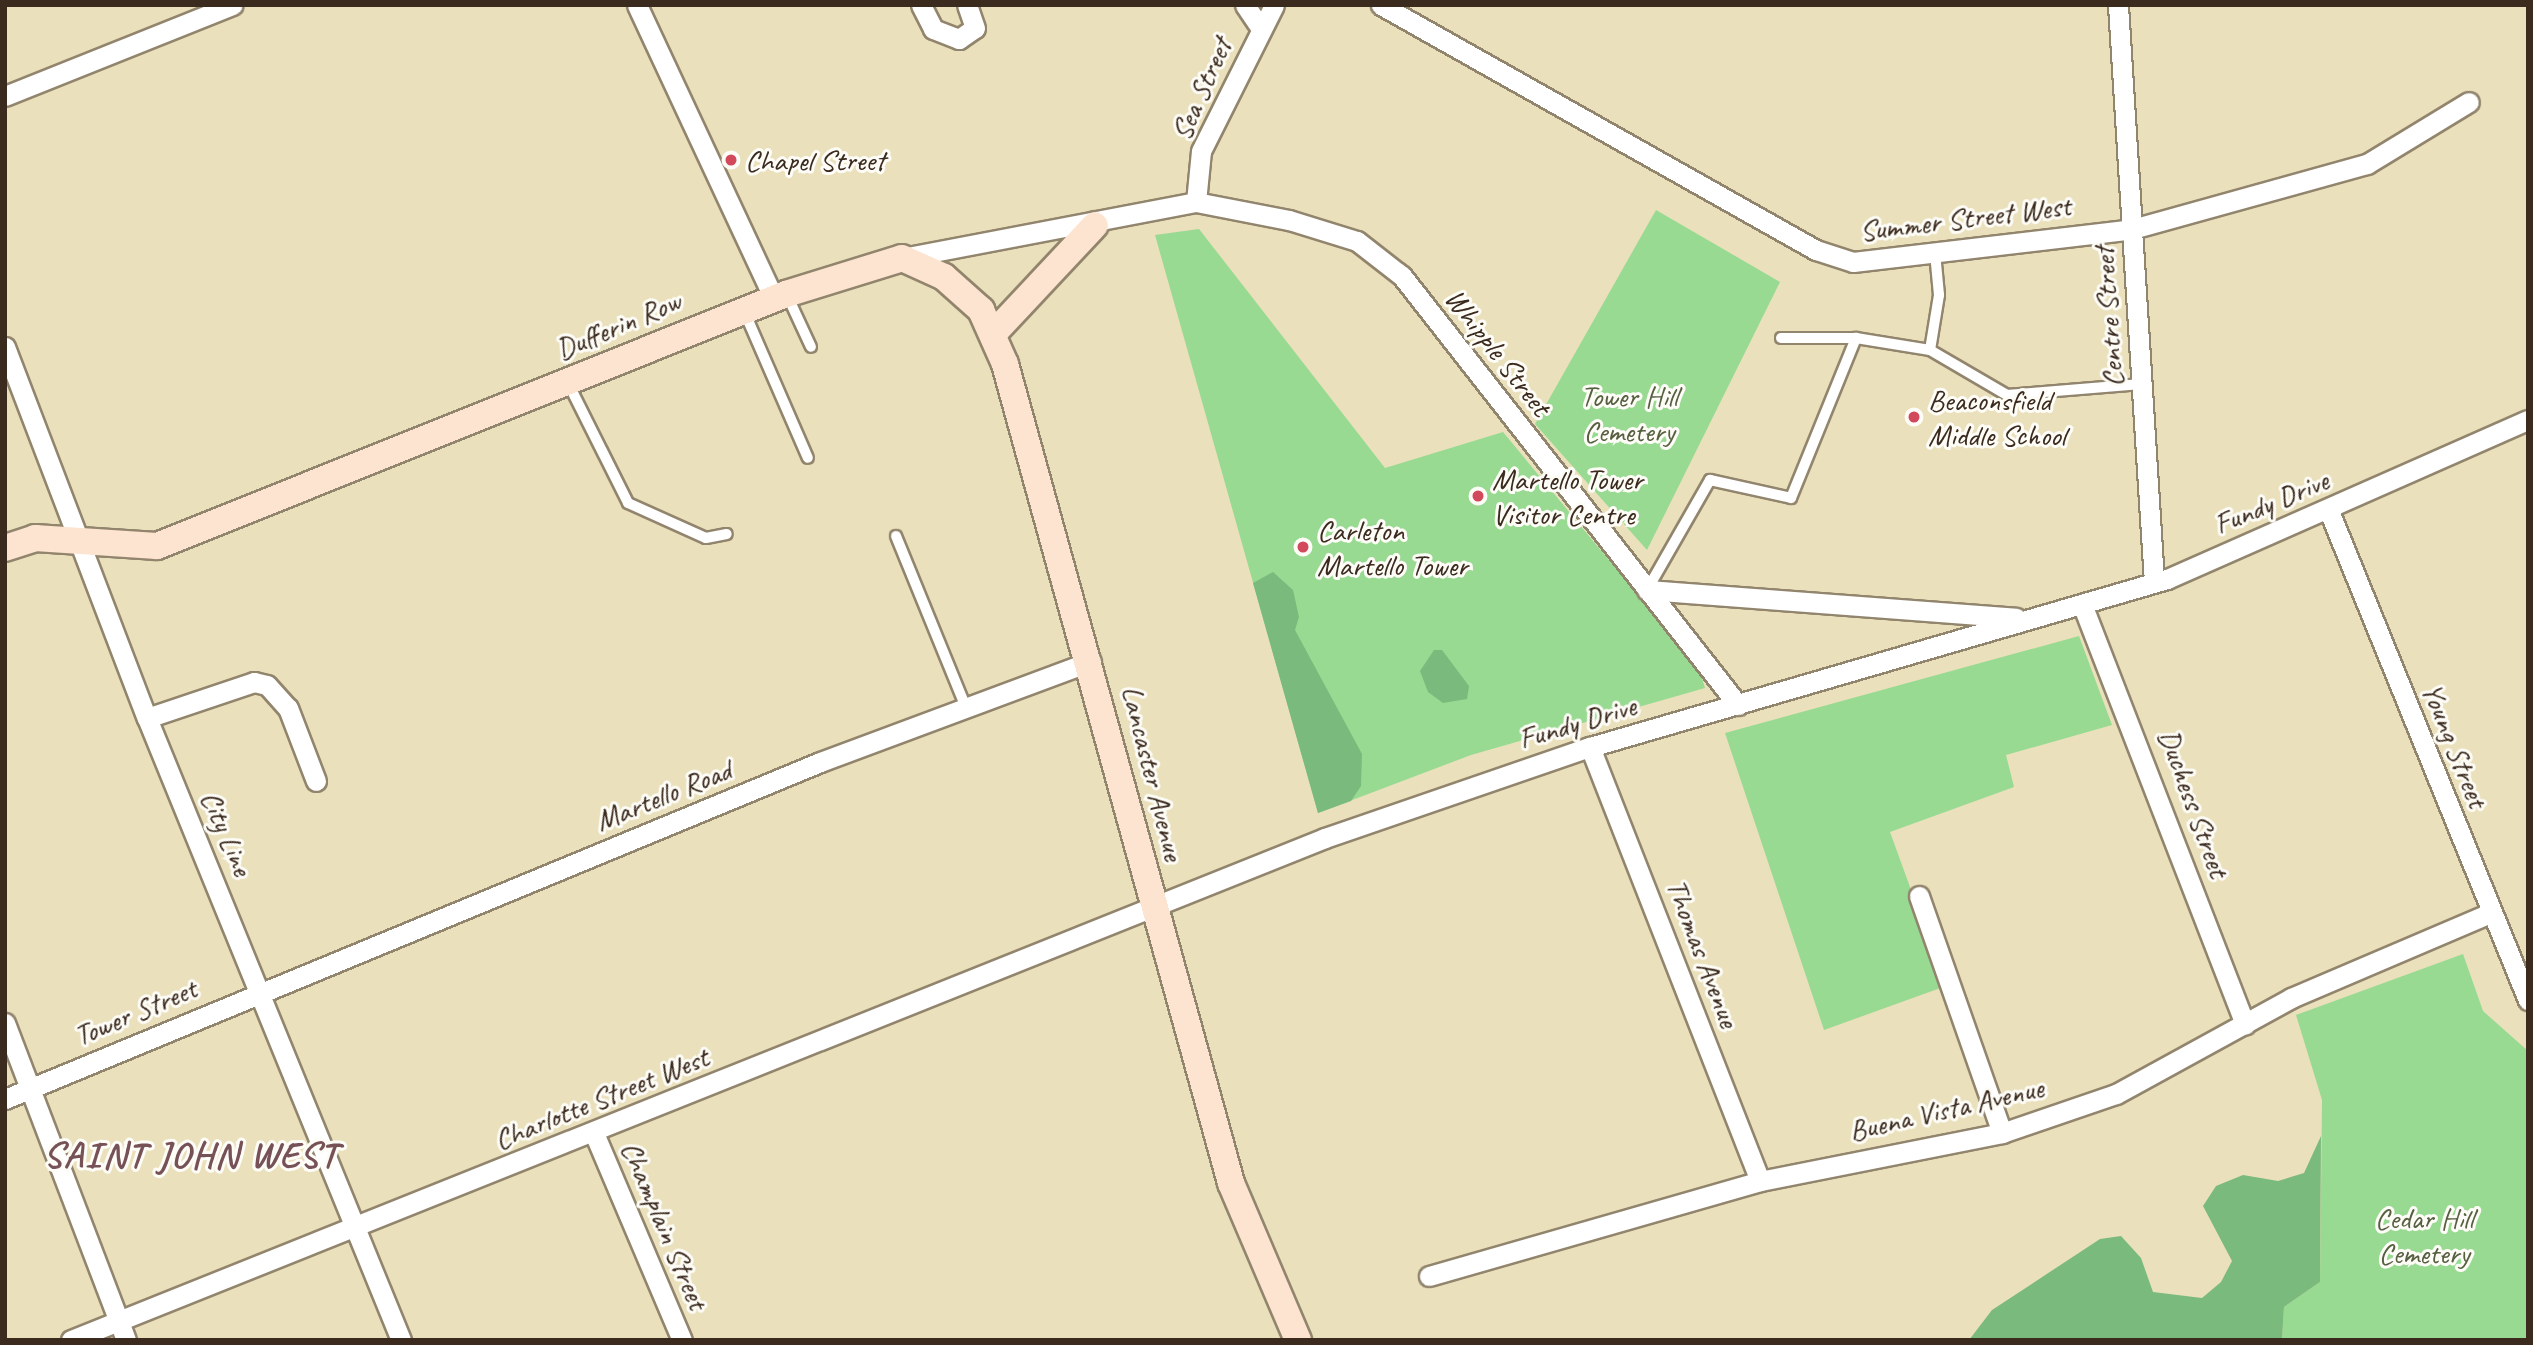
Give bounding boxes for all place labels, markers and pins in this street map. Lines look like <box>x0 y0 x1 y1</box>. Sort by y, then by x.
place label: Chapel Street <box>745 142 885 178</box>
marker: Chapel Street <box>723 152 739 168</box>
place label: Beaconsfield Middle School <box>1928 382 2066 452</box>
marker: Beaconsfield Middle School <box>1906 409 1922 425</box>
place label: Martello Tower Visitor Centre <box>1492 461 1643 532</box>
marker: Martello Tower Visitor Centre <box>1470 488 1486 504</box>
place label: Carleton Martello Tower <box>1317 512 1468 582</box>
marker: Carleton Martello Tower <box>1295 539 1311 555</box>

